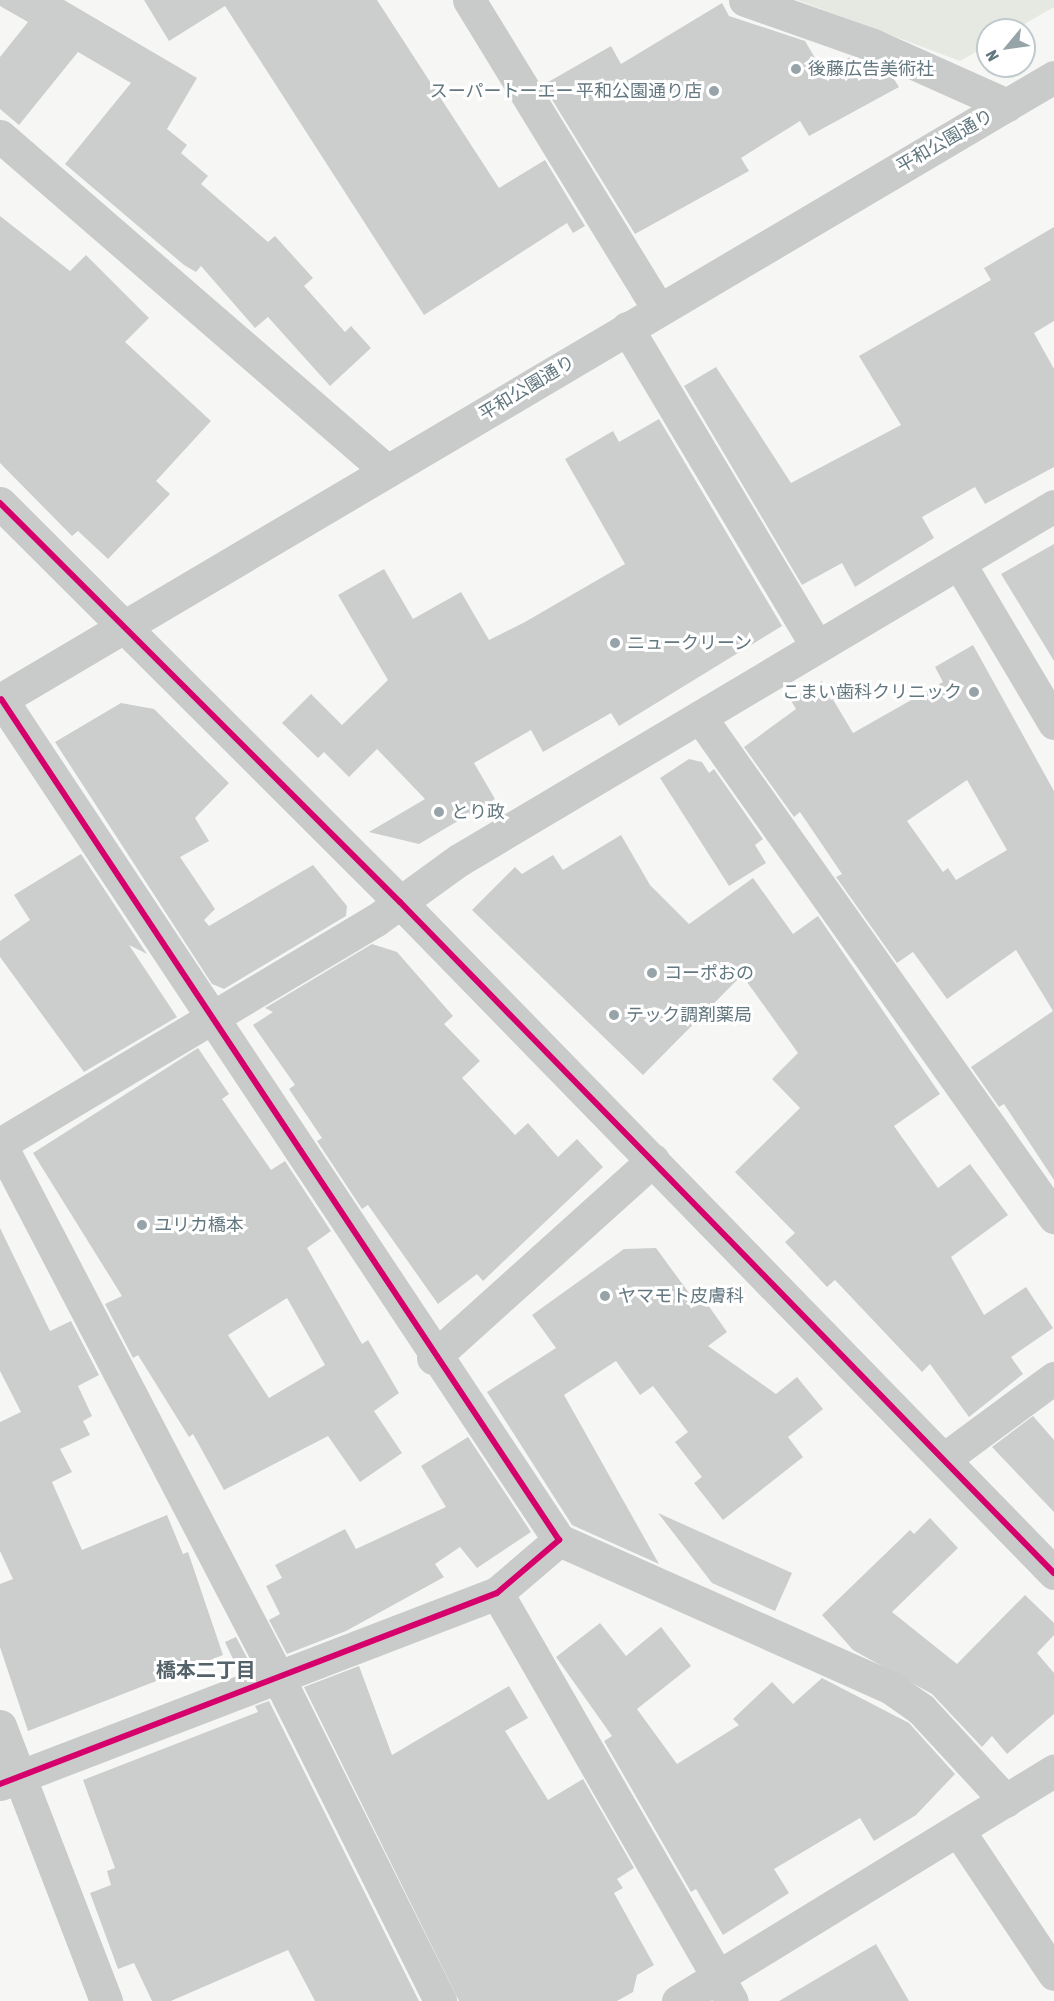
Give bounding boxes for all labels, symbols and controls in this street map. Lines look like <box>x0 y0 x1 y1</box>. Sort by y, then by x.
north arrow <box>976 18 1036 78</box>
text: N <box>982 47 1002 64</box>
place label: 後藤広告美術社 <box>808 58 934 80</box>
marker: 後藤広告美術社 <box>789 62 803 76</box>
place label: スーパートーエー 平和公園通り店 <box>430 80 702 102</box>
marker: スーパートーエー 平和公園通り店 <box>707 84 721 98</box>
street label: 平和公園通り <box>893 105 997 177</box>
street label: 平和公園通り <box>475 351 579 425</box>
place label: ニュークリーン <box>627 632 753 654</box>
marker: ニュークリーン <box>608 636 622 650</box>
place label: こまい歯科クリニック <box>782 681 962 703</box>
marker: こまい歯科クリニック <box>967 685 981 699</box>
place label: とり政 <box>451 801 505 823</box>
marker: とり政 <box>432 805 446 819</box>
place label: コーポおの <box>664 962 754 984</box>
marker: コーポおの <box>645 966 659 980</box>
place label: テック調剤薬局 <box>626 1004 752 1026</box>
marker: テック調剤薬局 <box>607 1008 621 1022</box>
place label: ユリカ橋本 <box>154 1214 244 1236</box>
marker: ユリカ橋本 <box>135 1218 149 1232</box>
place label: ヤマモト皮膚科 <box>618 1285 744 1307</box>
marker: ヤマモト皮膚科 <box>596 1287 614 1305</box>
district label: 橋本二丁目 <box>156 1657 256 1681</box>

